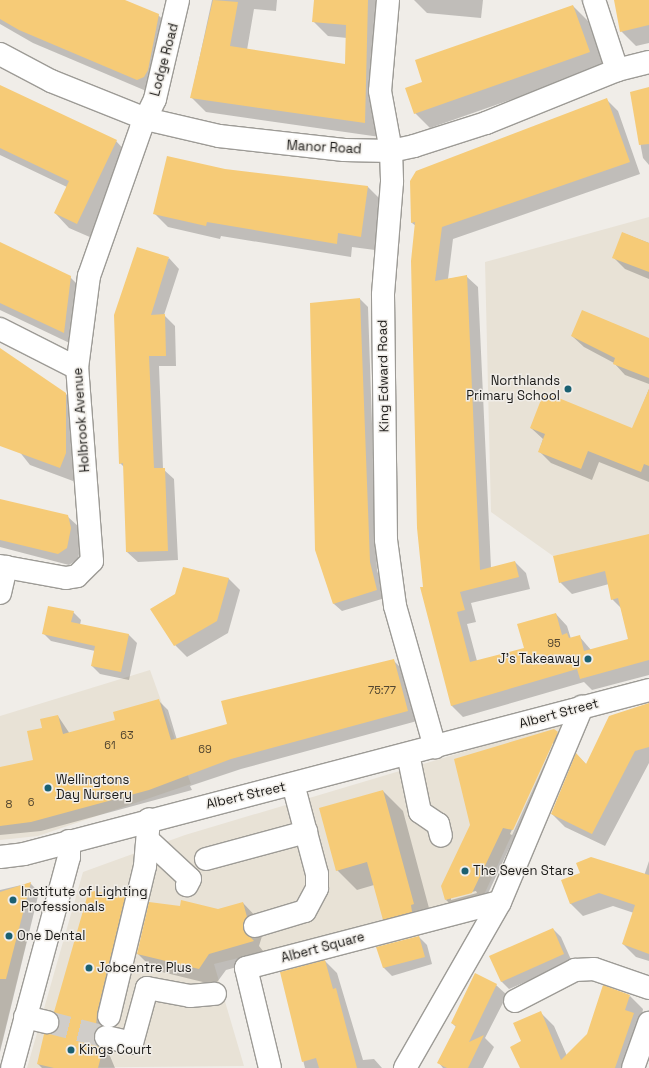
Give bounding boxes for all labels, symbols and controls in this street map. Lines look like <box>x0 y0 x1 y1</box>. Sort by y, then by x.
street label: Lodge Road <box>148 22 182 98</box>
street label: Manor Road <box>286 138 362 158</box>
street label: King Edward Road <box>375 320 393 432</box>
street label: Holbrook Avenue <box>71 367 93 473</box>
place label: Northlands Primary School <box>466 374 560 405</box>
marker: Northlands Primary School <box>563 384 573 394</box>
house number: 95 <box>547 636 561 650</box>
place label: J's Takeaway <box>498 651 580 667</box>
marker: J's Takeaway <box>583 654 593 664</box>
house number: 75:77 <box>368 683 396 697</box>
street label: Albert Street <box>518 696 600 732</box>
house number: 63 <box>120 728 134 742</box>
house number: 61 <box>104 738 116 752</box>
house number: 69 <box>198 742 212 756</box>
place label: Wellingtons Day Nursery <box>56 773 132 804</box>
street label: Albert Street <box>205 779 287 813</box>
marker: Wellingtons Day Nursery <box>43 783 53 793</box>
house number: 6 <box>28 795 34 809</box>
house number: 8 <box>6 797 12 811</box>
place label: The Seven Stars <box>473 863 574 879</box>
marker: The Seven Stars <box>460 866 470 876</box>
place label: Institute of Lighting Professionals <box>21 885 147 916</box>
marker: Institute of Lighting Professionals <box>8 895 18 905</box>
place label: One Dental <box>17 928 85 944</box>
street label: Albert Square <box>280 929 366 967</box>
marker: One Dental <box>4 931 14 941</box>
place label: Jobcentre Plus <box>97 960 192 976</box>
marker: Jobcentre Plus <box>84 963 94 973</box>
place label: Kings Court <box>79 1042 152 1058</box>
marker: Kings Court <box>66 1045 76 1055</box>

